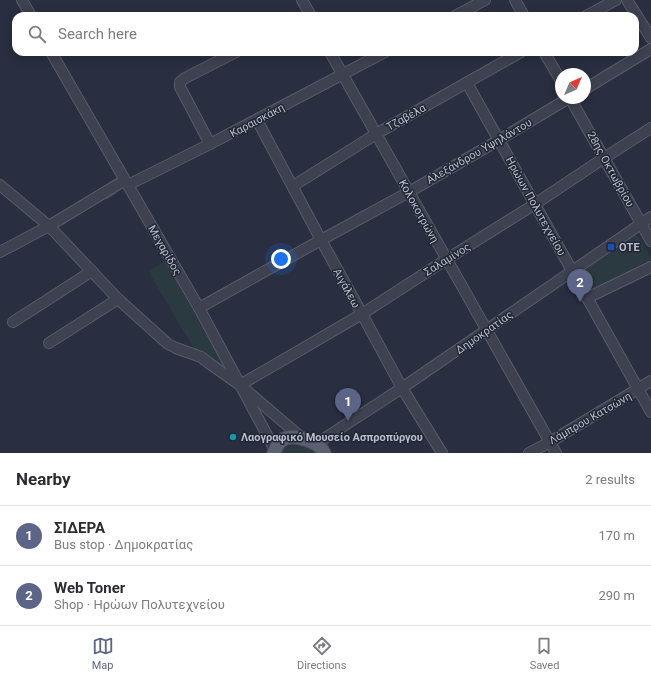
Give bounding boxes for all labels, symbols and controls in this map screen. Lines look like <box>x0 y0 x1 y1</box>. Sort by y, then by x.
search box <box>12 12 639 56</box>
icon: search <box>26 23 48 45</box>
text: Search here <box>58 25 137 43</box>
north arrow <box>555 68 591 104</box>
street label: Καραισκάκη <box>228 101 287 140</box>
street label: Τζαβέλα <box>384 101 429 134</box>
street label: Αλεξάνδρου Υψηλάντου <box>424 116 534 187</box>
street label: 28ης Οκτωβρίου <box>584 129 637 209</box>
street label: Ηρώων Πολυτεχνείου <box>503 154 568 258</box>
street label: Κολοκοτρώνη <box>396 177 441 245</box>
street label: Μεγαρίδος <box>145 223 184 278</box>
street label: Σαλαμίνος <box>422 240 473 279</box>
place label: ΟΤΕ <box>619 241 640 254</box>
marker: ΟΤΕ <box>606 242 616 252</box>
your location <box>271 249 291 269</box>
street label: Αιγάλεω <box>330 266 363 310</box>
pin: 2 <box>567 269 593 302</box>
street label: Δημοκρατίας <box>453 308 515 357</box>
pin: 1 <box>335 388 361 421</box>
street label: Λάμπρου Κατσώνη <box>547 390 634 447</box>
place label: Λαογραφικό Μουσείο Ασπροπύργου <box>241 431 423 444</box>
marker: Λαογραφικό Μουσείο Ασπροπύργου <box>228 432 238 442</box>
text: Nearby <box>16 469 71 489</box>
text: 2 results <box>585 472 635 487</box>
text: ΣΙΔΕΡΑ <box>54 519 105 537</box>
text: 1 <box>25 528 33 543</box>
text: 170 m <box>598 528 635 543</box>
text: Bus stop · Δημοκρατίας <box>54 537 193 552</box>
text: Web Toner <box>54 579 125 597</box>
text: 2 <box>25 588 33 603</box>
text: 290 m <box>598 588 635 603</box>
text: Shop · Ηρώων Πολυτεχνείου <box>54 597 225 612</box>
tab: Map <box>92 635 114 672</box>
tab: Directions <box>297 635 346 672</box>
tab: Saved <box>530 635 559 672</box>

